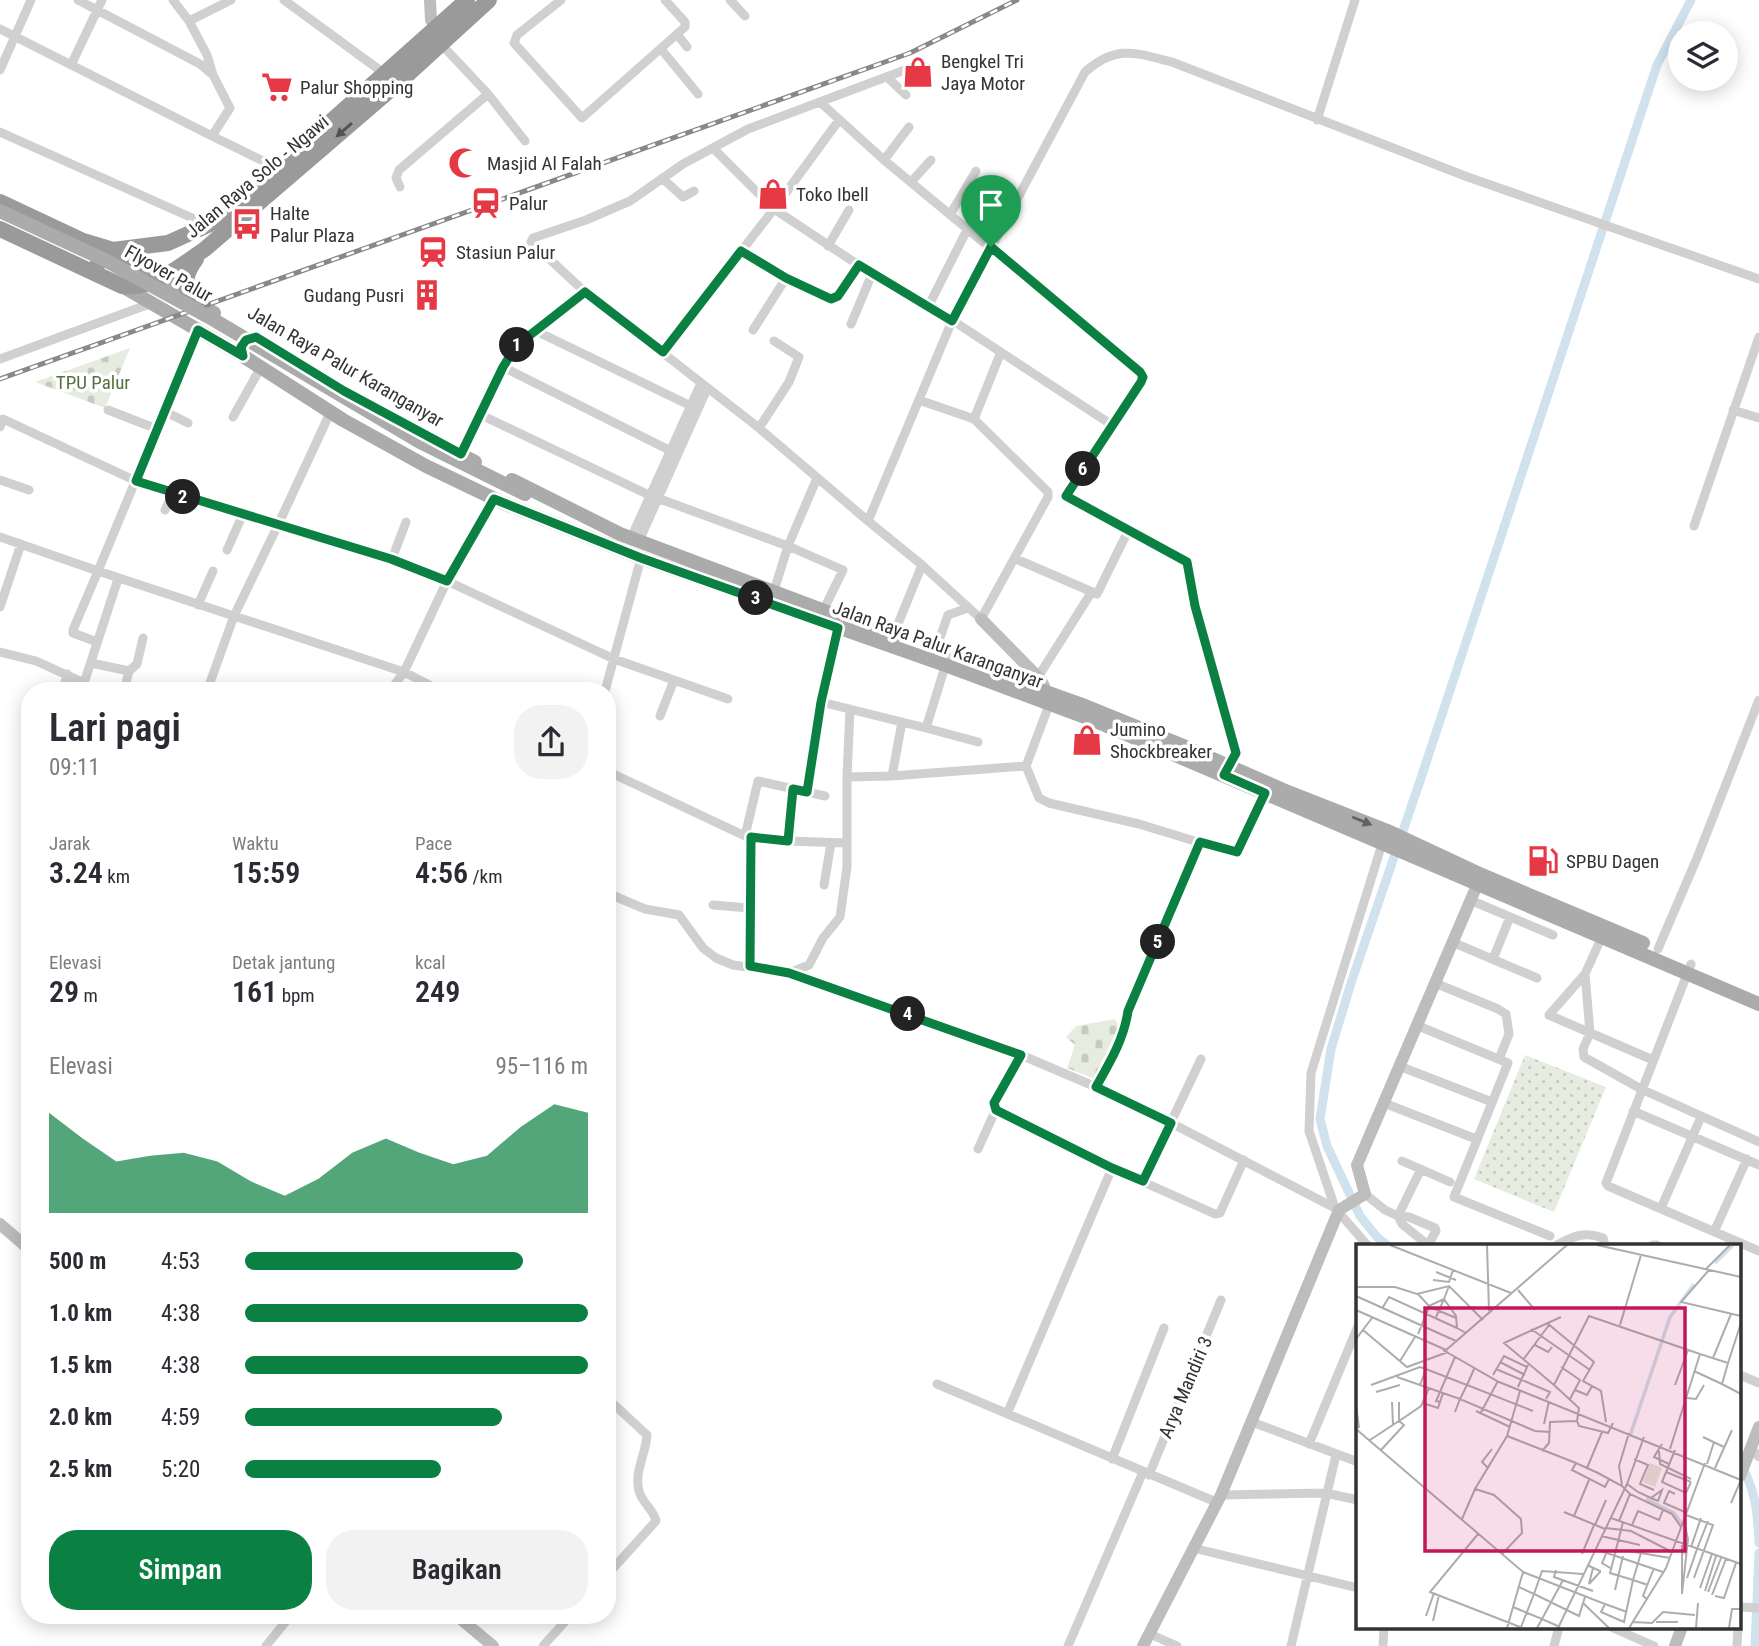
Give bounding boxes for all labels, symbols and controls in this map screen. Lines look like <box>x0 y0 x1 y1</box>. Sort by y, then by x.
map controls <box>1668 21 1738 91</box>
button: layers <box>1668 21 1738 91</box>
place label: Bengkel Tri Jaya Motor <box>941 50 1025 95</box>
shop icon: Bengkel Tri Jaya Motor <box>901 55 935 89</box>
supermarket icon: Palur Shopping <box>260 70 294 104</box>
place label: Palur Shopping <box>300 76 413 99</box>
street label: Jalan Raya Solo - Ngawi <box>181 110 333 243</box>
one-way arrow <box>336 122 353 137</box>
mosque icon: Masjid Al Falah <box>447 146 481 180</box>
place label: Masjid Al Falah <box>487 152 602 175</box>
pin <box>961 175 1021 247</box>
shop icon: Toko Ibell <box>756 177 790 211</box>
place label: Toko Ibell <box>796 183 869 206</box>
station icon: Palur <box>469 186 503 220</box>
icon: arrive <box>972 186 1010 224</box>
place label: Palur <box>509 192 548 215</box>
place label: Halte Palur Plaza <box>270 202 355 247</box>
bus stop icon: Halte Palur Plaza <box>230 207 264 241</box>
station icon: Stasiun Palur <box>416 235 450 269</box>
street label: Flyover Palur <box>121 240 217 307</box>
place label: Stasiun Palur <box>456 241 555 264</box>
building icon: Gudang Pusri <box>410 278 444 312</box>
place label: Gudang Pusri <box>304 284 404 307</box>
street label: Jalan Raya Palur Karanganyar <box>244 301 448 432</box>
pin: 1 <box>500 328 534 362</box>
text: 1 <box>512 333 521 356</box>
park label: TPU Palur <box>56 371 130 394</box>
pin: 6 <box>1066 452 1100 486</box>
text: 6 <box>1078 457 1087 480</box>
pin: 2 <box>166 480 200 514</box>
text: 2 <box>178 485 187 508</box>
pin: 3 <box>738 580 774 616</box>
text: 3 <box>751 586 760 609</box>
street label: Jalan Raya Palur Karanganyar <box>829 596 1046 693</box>
button: share <box>514 705 588 779</box>
text: Lari pagi <box>49 706 181 750</box>
place label: Jumino Shockbreaker <box>1110 718 1212 763</box>
shop icon: Jumino Shockbreaker <box>1070 723 1104 757</box>
text: 09:11 <box>49 754 100 781</box>
one-way arrow <box>1352 815 1373 826</box>
text: Jarak <box>49 832 90 855</box>
text: Waktu <box>232 832 279 855</box>
text: Pace <box>415 832 452 855</box>
fuel station icon: SPBU Dagen <box>1526 844 1560 878</box>
place label: SPBU Dagen <box>1566 850 1659 873</box>
text: 3.24 <box>49 855 103 890</box>
text: 15:59 <box>232 855 300 890</box>
text: 4:56 <box>415 855 468 890</box>
text: km <box>103 865 130 888</box>
text: /km <box>468 865 502 888</box>
pin: 5 <box>1140 925 1176 960</box>
text: 5 <box>1153 930 1162 953</box>
text: Elevasi <box>49 951 102 974</box>
text: Detak jantung <box>232 951 335 974</box>
text: kcal <box>415 951 446 974</box>
text: 29 <box>49 974 79 1009</box>
text: 161 <box>232 974 277 1009</box>
text: 249 <box>415 974 460 1009</box>
text: m <box>79 984 98 1007</box>
text: bpm <box>277 984 315 1007</box>
pin: 4 <box>890 996 926 1032</box>
text: 4 <box>903 1002 912 1025</box>
text: Elevasi <box>49 1053 113 1080</box>
text: 95–116 m <box>495 1053 588 1080</box>
inset map <box>1356 1244 1742 1628</box>
text: 500 m <box>49 1248 106 1275</box>
text: 4:53 <box>161 1248 200 1275</box>
text: 1.0 km <box>49 1300 112 1327</box>
text: 4:38 <box>161 1300 200 1327</box>
street label: Arya Mandiri 3 <box>1154 1333 1217 1442</box>
text: 1.5 km <box>49 1352 112 1379</box>
text: 4:38 <box>161 1352 200 1379</box>
text: 2.0 km <box>49 1404 112 1431</box>
text: 4:59 <box>161 1404 200 1431</box>
text: 2.5 km <box>49 1456 112 1483</box>
text: 5:20 <box>161 1456 200 1483</box>
button: Simpan <box>49 1530 312 1610</box>
button: Bagikan <box>326 1530 588 1610</box>

